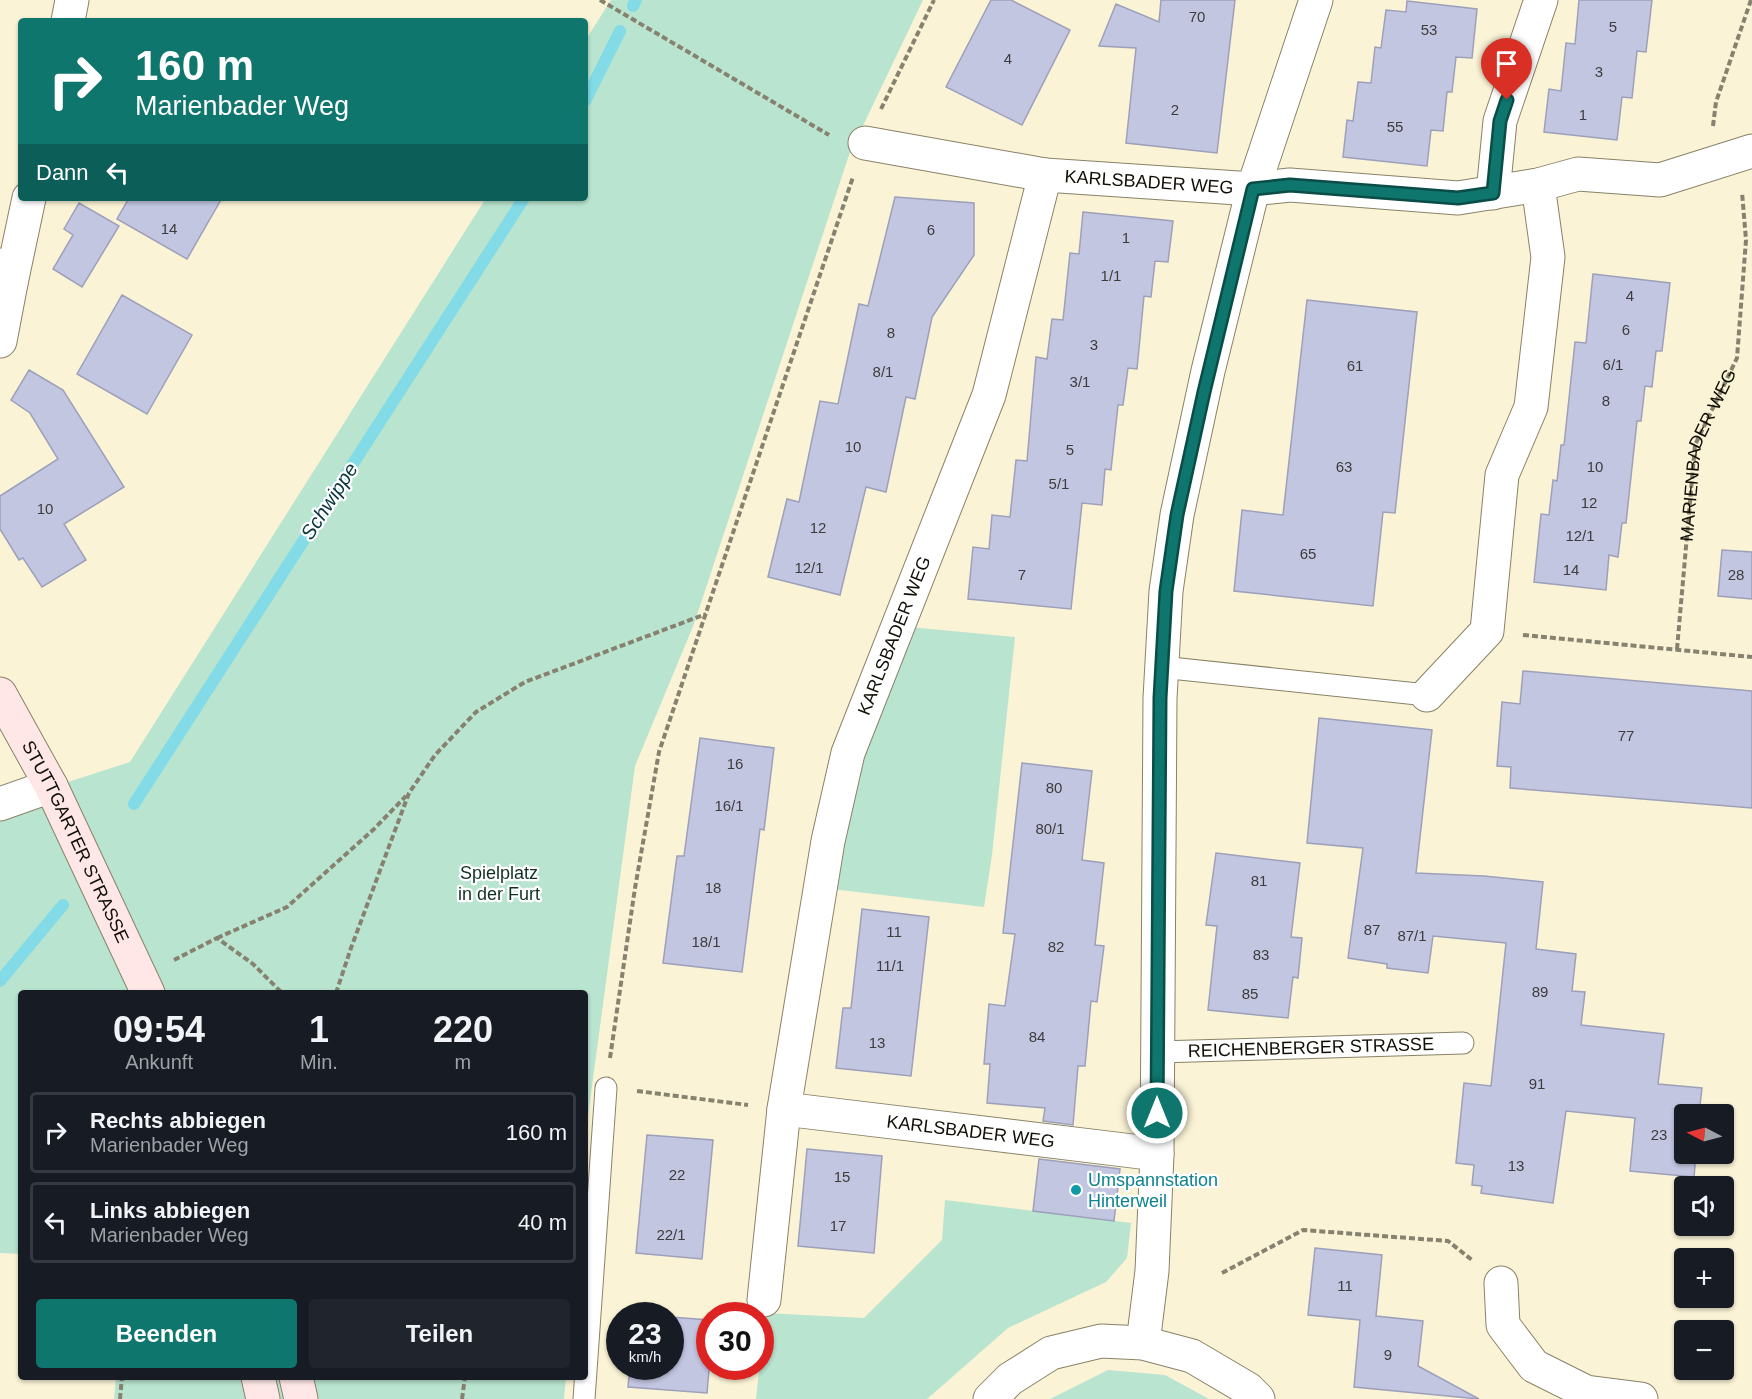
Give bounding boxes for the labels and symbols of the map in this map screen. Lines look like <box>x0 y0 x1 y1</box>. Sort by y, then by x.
house number: 70 <box>1189 8 1205 25</box>
house number: 5 <box>1609 18 1617 35</box>
house number: 53 <box>1421 21 1437 38</box>
pin <box>1481 38 1532 100</box>
house number: 4 <box>1004 50 1012 67</box>
house number: 3 <box>1595 63 1603 80</box>
house number: 2 <box>1171 101 1179 118</box>
house number: 1 <box>1579 106 1587 123</box>
house number: 55 <box>1387 118 1403 135</box>
street label: KARLSBADER WEG <box>1064 166 1234 198</box>
house number: 14 <box>161 220 177 237</box>
house number: 6 <box>927 221 935 238</box>
house number: 1 <box>1122 229 1130 246</box>
house number: 1/1 <box>1101 267 1121 284</box>
house number: 4 <box>1626 287 1634 304</box>
house number: 6 <box>1622 321 1630 338</box>
house number: 8 <box>887 324 895 341</box>
house number: 3 <box>1090 336 1098 353</box>
house number: 6/1 <box>1603 356 1623 373</box>
house number: 61 <box>1347 357 1363 374</box>
house number: 8/1 <box>873 363 893 380</box>
street label: MARIENBADER WEG <box>1677 366 1740 542</box>
house number: 3/1 <box>1070 373 1090 390</box>
house number: 8 <box>1602 392 1610 409</box>
house number: 10 <box>845 438 861 455</box>
house number: 5 <box>1066 441 1074 458</box>
house number: 63 <box>1336 458 1352 475</box>
house number: 10 <box>1587 458 1603 475</box>
water label: Schwippe <box>296 459 362 543</box>
house number: 5/1 <box>1049 475 1069 492</box>
house number: 12 <box>1581 494 1597 511</box>
house number: 10 <box>37 500 53 517</box>
house number: 12 <box>810 519 826 536</box>
house number: 12/1 <box>1565 527 1595 544</box>
house number: 65 <box>1300 545 1316 562</box>
street label: KARLSBADER WEG <box>854 553 935 718</box>
house number: 12/1 <box>794 559 824 576</box>
house number: 14 <box>1563 561 1579 578</box>
house number: 7 <box>1018 566 1026 583</box>
house number: 28 <box>1728 566 1744 583</box>
house number: 77 <box>1618 727 1634 744</box>
street label: STUTTGARTER STRASSE <box>18 737 133 946</box>
house number: 16 <box>727 755 743 772</box>
house number: 80 <box>1046 779 1062 796</box>
house number: 16/1 <box>714 797 744 814</box>
house number: 80/1 <box>1035 820 1065 837</box>
park label: Spielplatz in der Furt <box>458 863 540 904</box>
house number: 81 <box>1251 872 1267 889</box>
house number: 18 <box>705 879 721 896</box>
house number: 87 <box>1364 921 1380 938</box>
house number: 11 <box>886 923 902 940</box>
house number: 87/1 <box>1397 927 1427 944</box>
house number: 18/1 <box>691 933 721 950</box>
house number: 82 <box>1048 938 1064 955</box>
house number: 83 <box>1253 946 1269 963</box>
house number: 11/1 <box>876 957 904 974</box>
house number: 89 <box>1532 983 1548 1000</box>
house number: 85 <box>1242 985 1258 1002</box>
house number: 84 <box>1029 1028 1045 1045</box>
house number: 13 <box>869 1034 885 1051</box>
street label: REICHENBERGER STRASSE <box>1188 1034 1434 1061</box>
house number: 91 <box>1529 1075 1545 1092</box>
position arrow <box>1125 1081 1189 1145</box>
north arrow <box>1674 1104 1734 1164</box>
street label: KARLSBADER WEG <box>885 1111 1056 1152</box>
house number: 23 <box>1651 1126 1667 1143</box>
house number: 13 <box>1508 1157 1524 1174</box>
house number: 22 <box>669 1166 685 1183</box>
house number: 15 <box>834 1168 850 1185</box>
place label: Umspannstation Hinterweil <box>1088 1170 1218 1211</box>
marker: Umspannstation Hinterweil <box>1069 1183 1083 1197</box>
house number: 17 <box>830 1217 846 1234</box>
house number: 22/1 <box>656 1226 686 1243</box>
house number: 11 <box>1337 1277 1353 1294</box>
speed limit sign: 30 <box>696 1302 774 1380</box>
house number: 9 <box>1384 1346 1392 1363</box>

